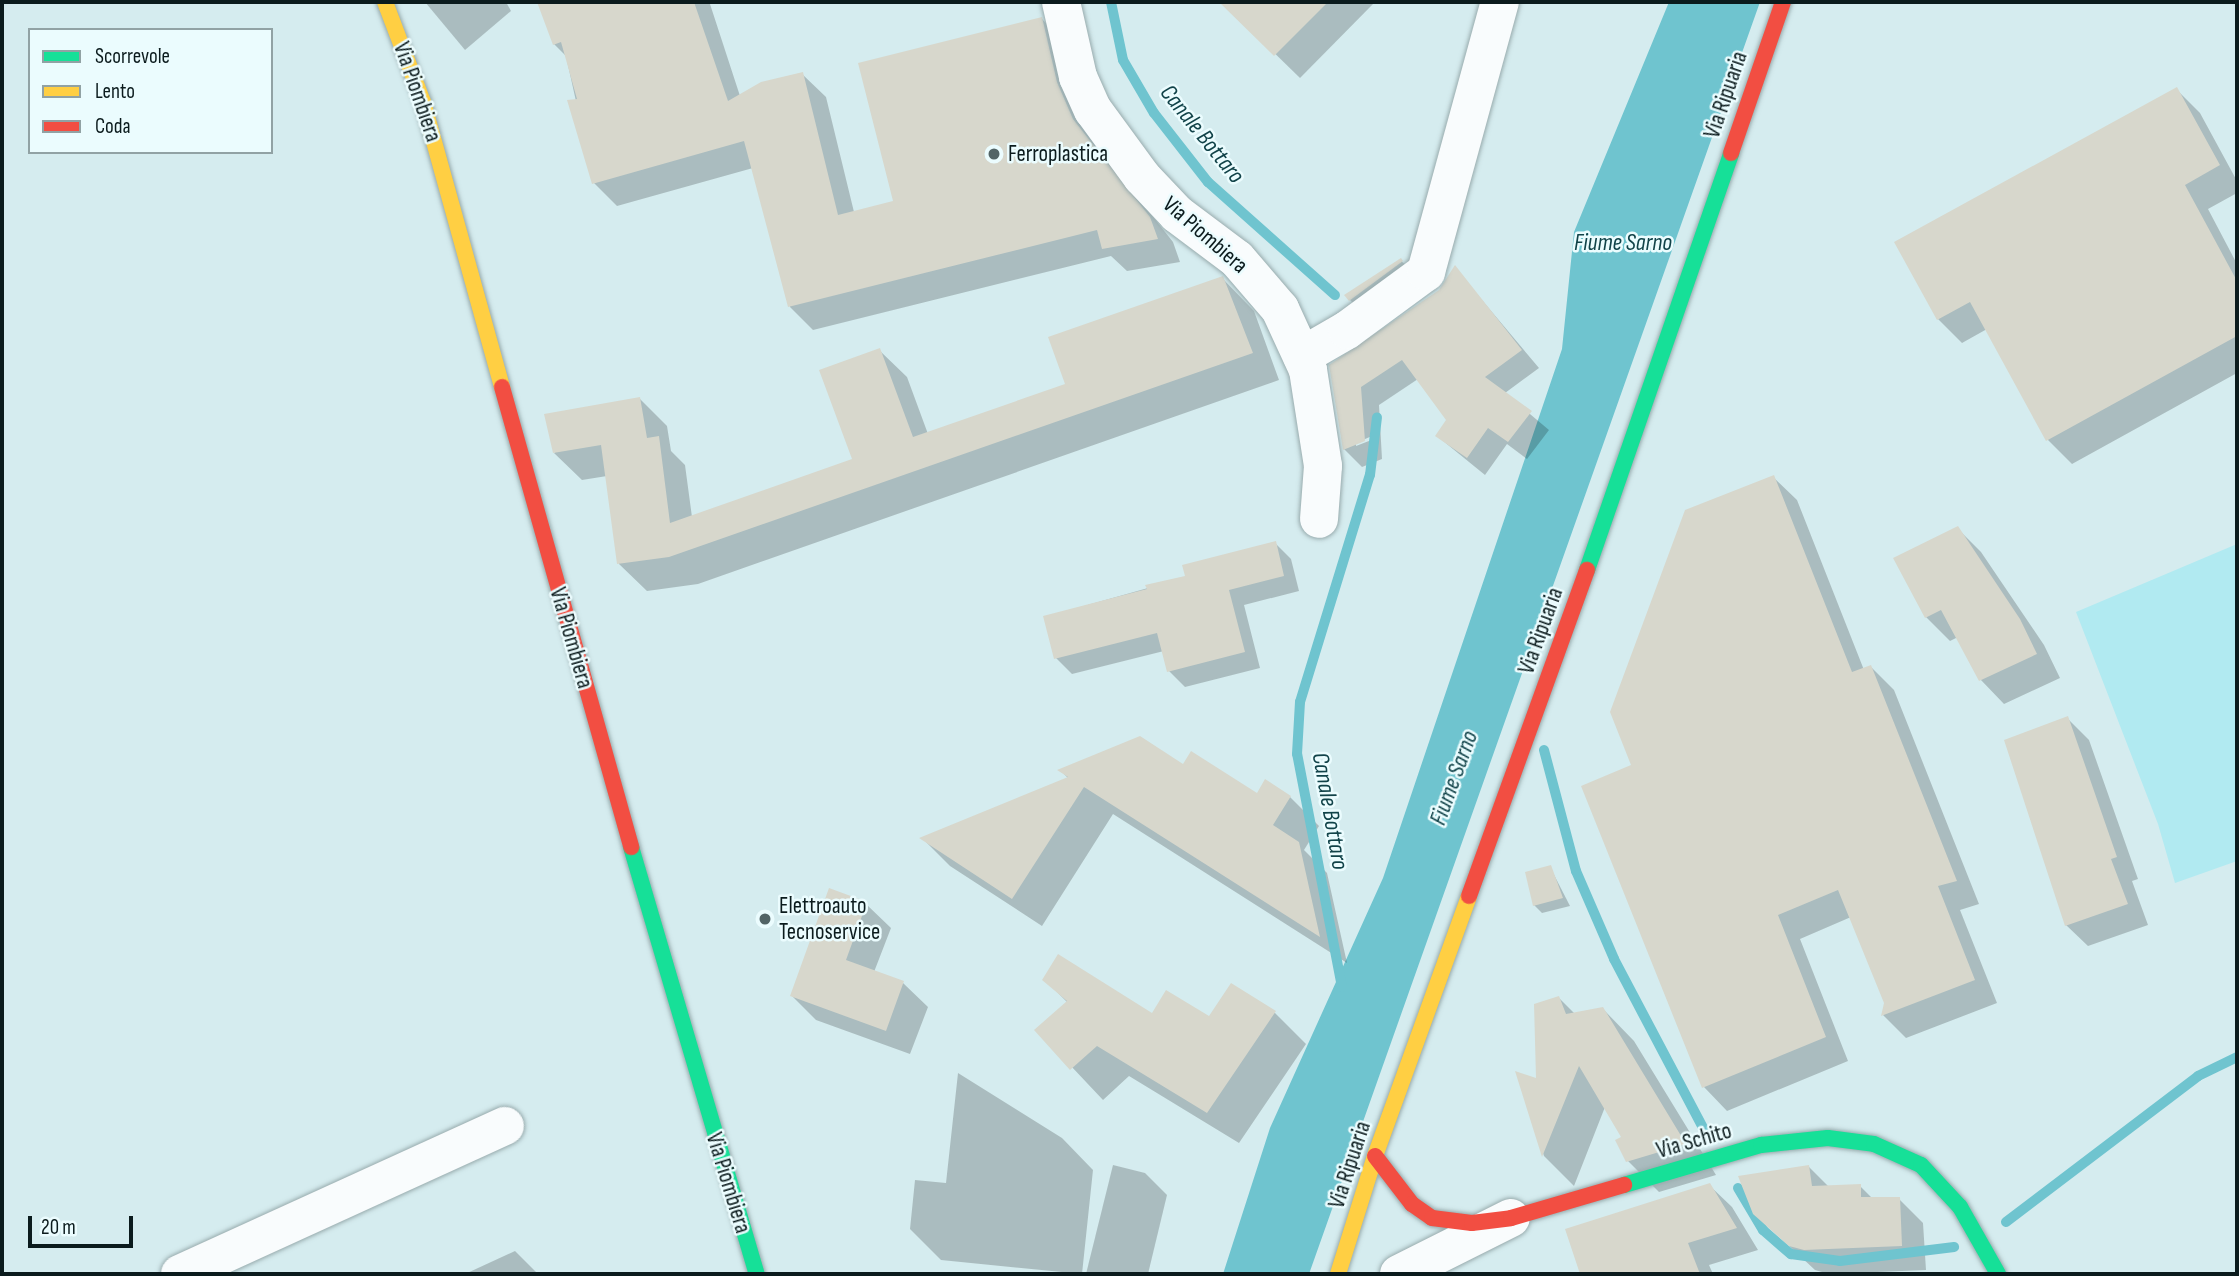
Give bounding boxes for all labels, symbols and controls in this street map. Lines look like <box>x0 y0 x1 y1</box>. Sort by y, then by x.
legend <box>28 28 273 154</box>
street label: Via Piombiera <box>387 39 447 145</box>
text: Scorrevole <box>95 44 170 69</box>
street label: Via Ripuaria <box>1698 48 1754 142</box>
text: Lento <box>95 79 135 104</box>
water label: Canale Bottaro <box>1154 79 1250 189</box>
text: Coda <box>95 114 131 139</box>
place label: Ferroplastica <box>1008 140 1108 168</box>
marker: Ferroplastica <box>986 146 1002 162</box>
street label: Via Piombiera <box>1157 191 1253 279</box>
water label: Fiume Sarno <box>1574 229 1672 257</box>
street label: Via Piombiera <box>543 584 599 692</box>
street label: Via Ripuaria <box>1513 584 1569 678</box>
water label: Fiume Sarno <box>1424 727 1484 829</box>
water label: Canale Bottaro <box>1306 750 1354 872</box>
place label: Elettroauto Tecnoservice <box>779 892 880 946</box>
marker: Elettroauto Tecnoservice <box>757 911 773 927</box>
street label: Via Schito <box>1653 1117 1735 1165</box>
street label: Via Ripuaria <box>1323 1118 1377 1212</box>
street label: Via Piombiera <box>700 1129 756 1237</box>
scale bar <box>32 1202 136 1246</box>
text: 20 m <box>41 1215 76 1240</box>

